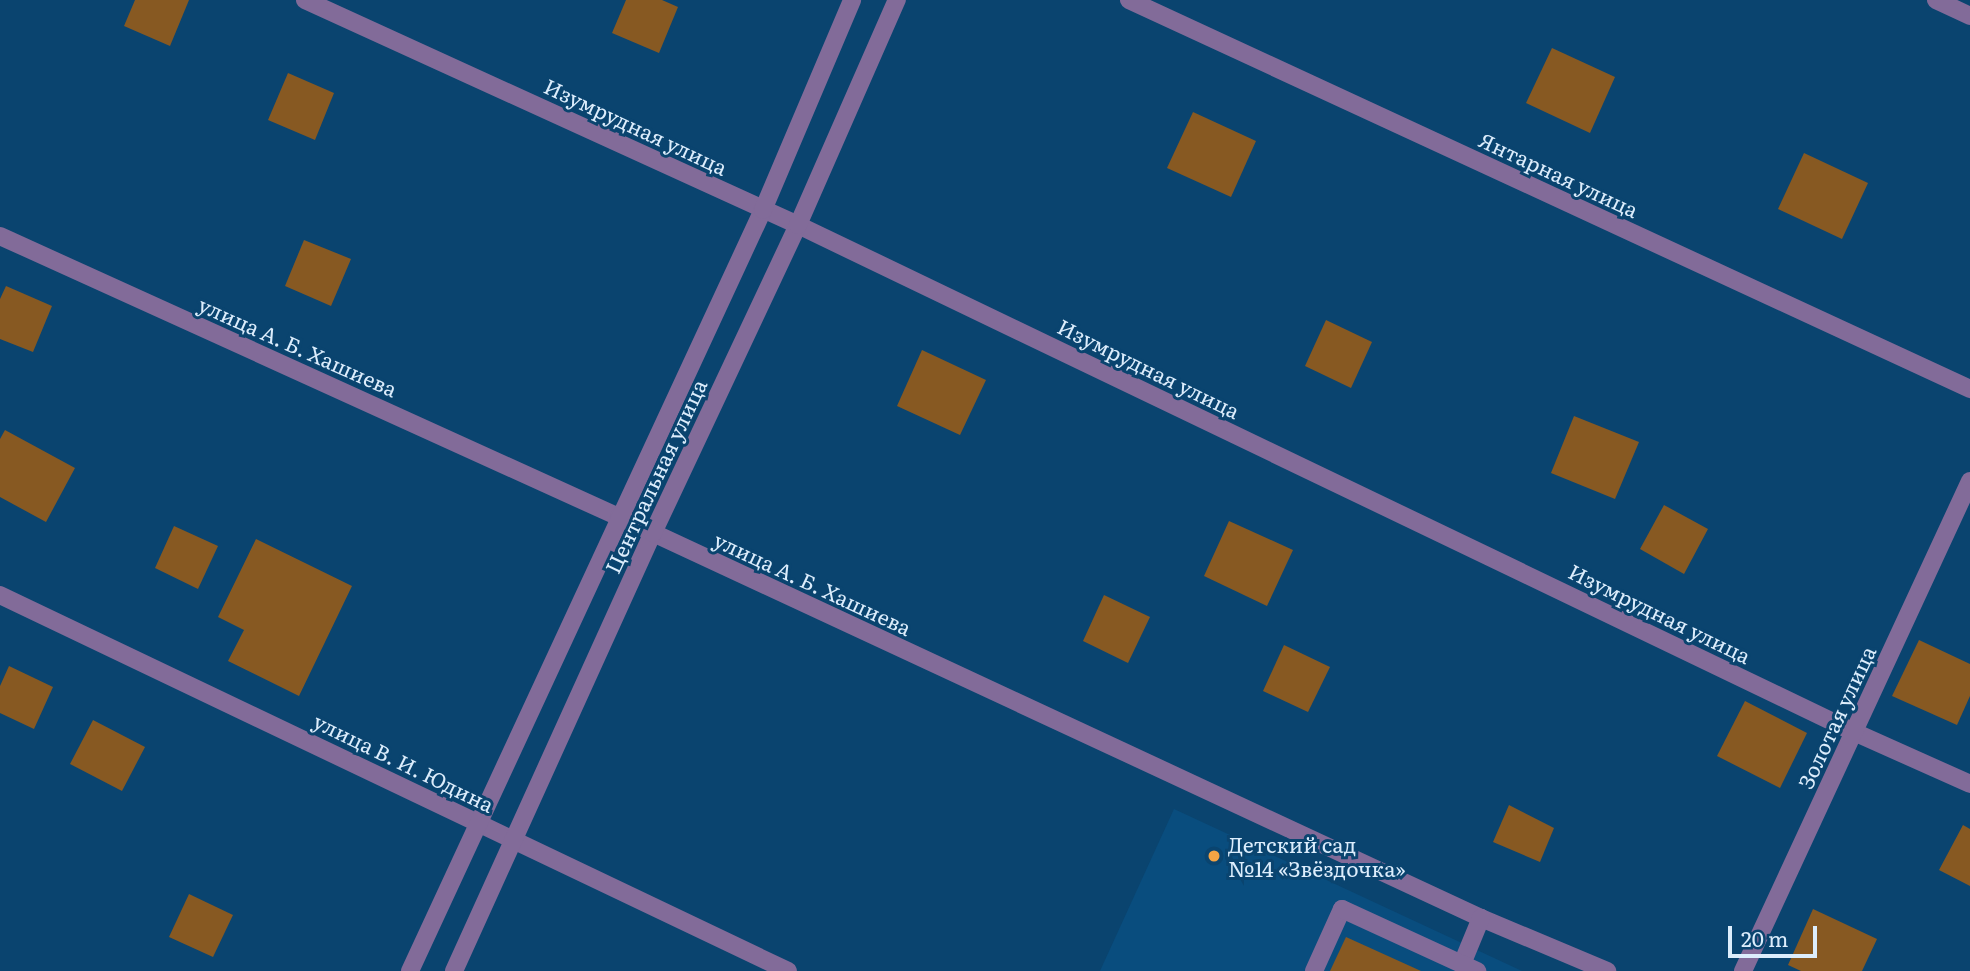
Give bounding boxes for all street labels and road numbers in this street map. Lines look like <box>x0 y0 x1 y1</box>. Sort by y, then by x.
street label: Изумрудная улица <box>540 72 732 180</box>
street label: Янтарная улица <box>1476 126 1642 222</box>
street label: улица А. Б. Хашиева <box>195 291 401 401</box>
street label: Изумрудная улица <box>1054 313 1244 423</box>
street label: Центральная улица <box>599 375 711 577</box>
street label: улица А. Б. Хашиева <box>710 526 916 640</box>
street label: Изумрудная улица <box>1565 558 1755 668</box>
street label: Золотая улица <box>1792 642 1880 792</box>
street label: улица В. И. Юдина <box>310 707 498 817</box>

